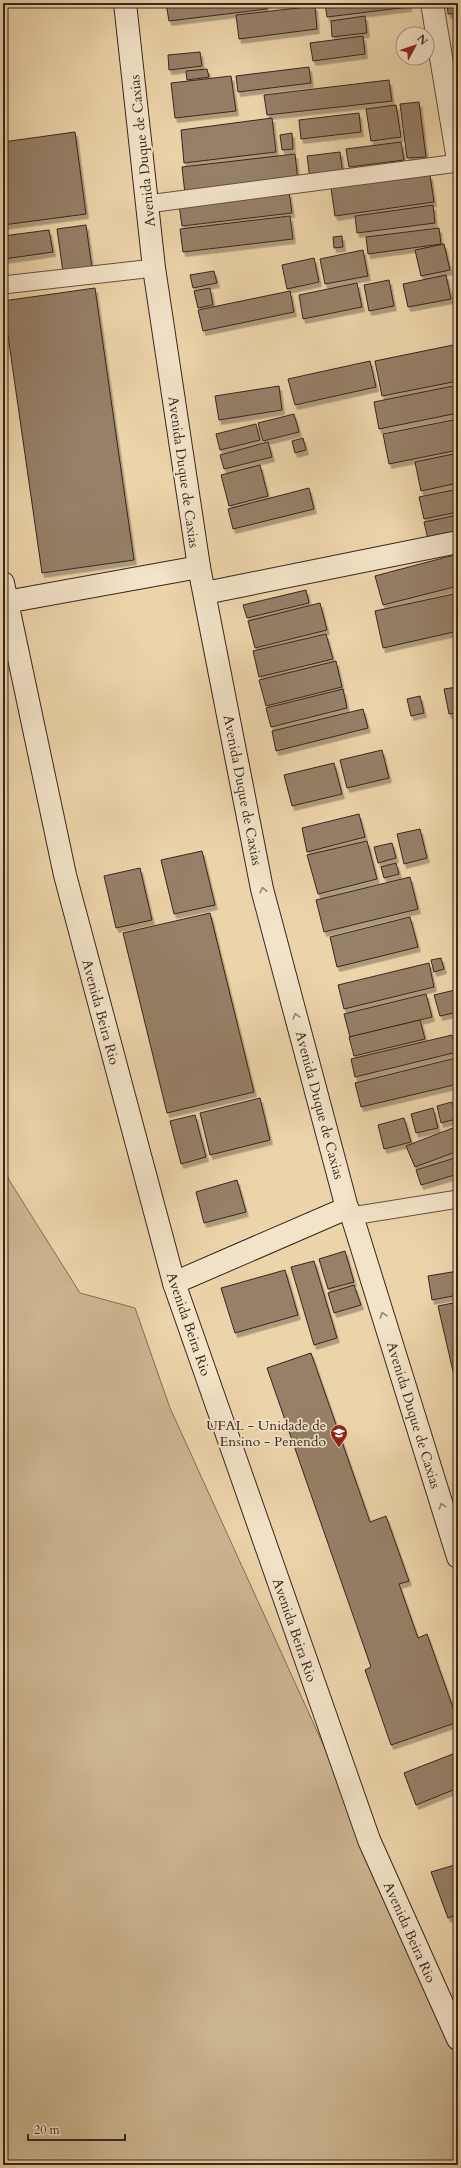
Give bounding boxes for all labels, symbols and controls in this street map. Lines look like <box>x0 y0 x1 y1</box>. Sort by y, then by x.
north arrow <box>395 26 435 66</box>
text: N <box>413 31 431 49</box>
street label: Avenida Duque de Caxias <box>125 74 160 228</box>
street label: Avenida Duque de Caxias <box>163 395 204 549</box>
street label: Avenida Duque de Caxias <box>219 713 266 867</box>
one-way arrow <box>259 887 268 894</box>
street label: Avenida Beira Rio <box>77 957 124 1067</box>
one-way arrow <box>292 1013 301 1020</box>
street label: Avenida Duque de Caxias <box>291 1029 349 1182</box>
street label: Avenida Beira Rio <box>162 1270 215 1379</box>
one-way arrow <box>379 1312 388 1319</box>
street label: Avenida Duque de Caxias <box>382 1339 445 1491</box>
place label: UFAL - Unidade de Ensino - Penendo <box>206 1416 326 1451</box>
school or university icon: UFAL - Unidade de Ensino - Penendo <box>329 1423 349 1448</box>
one-way arrow <box>438 1503 447 1510</box>
street label: Avenida Beira Rio <box>268 1576 321 1685</box>
street label: Avenida Beira Rio <box>379 1879 440 1986</box>
scale bar <box>28 2116 125 2142</box>
text: 20 m <box>34 2122 61 2138</box>

